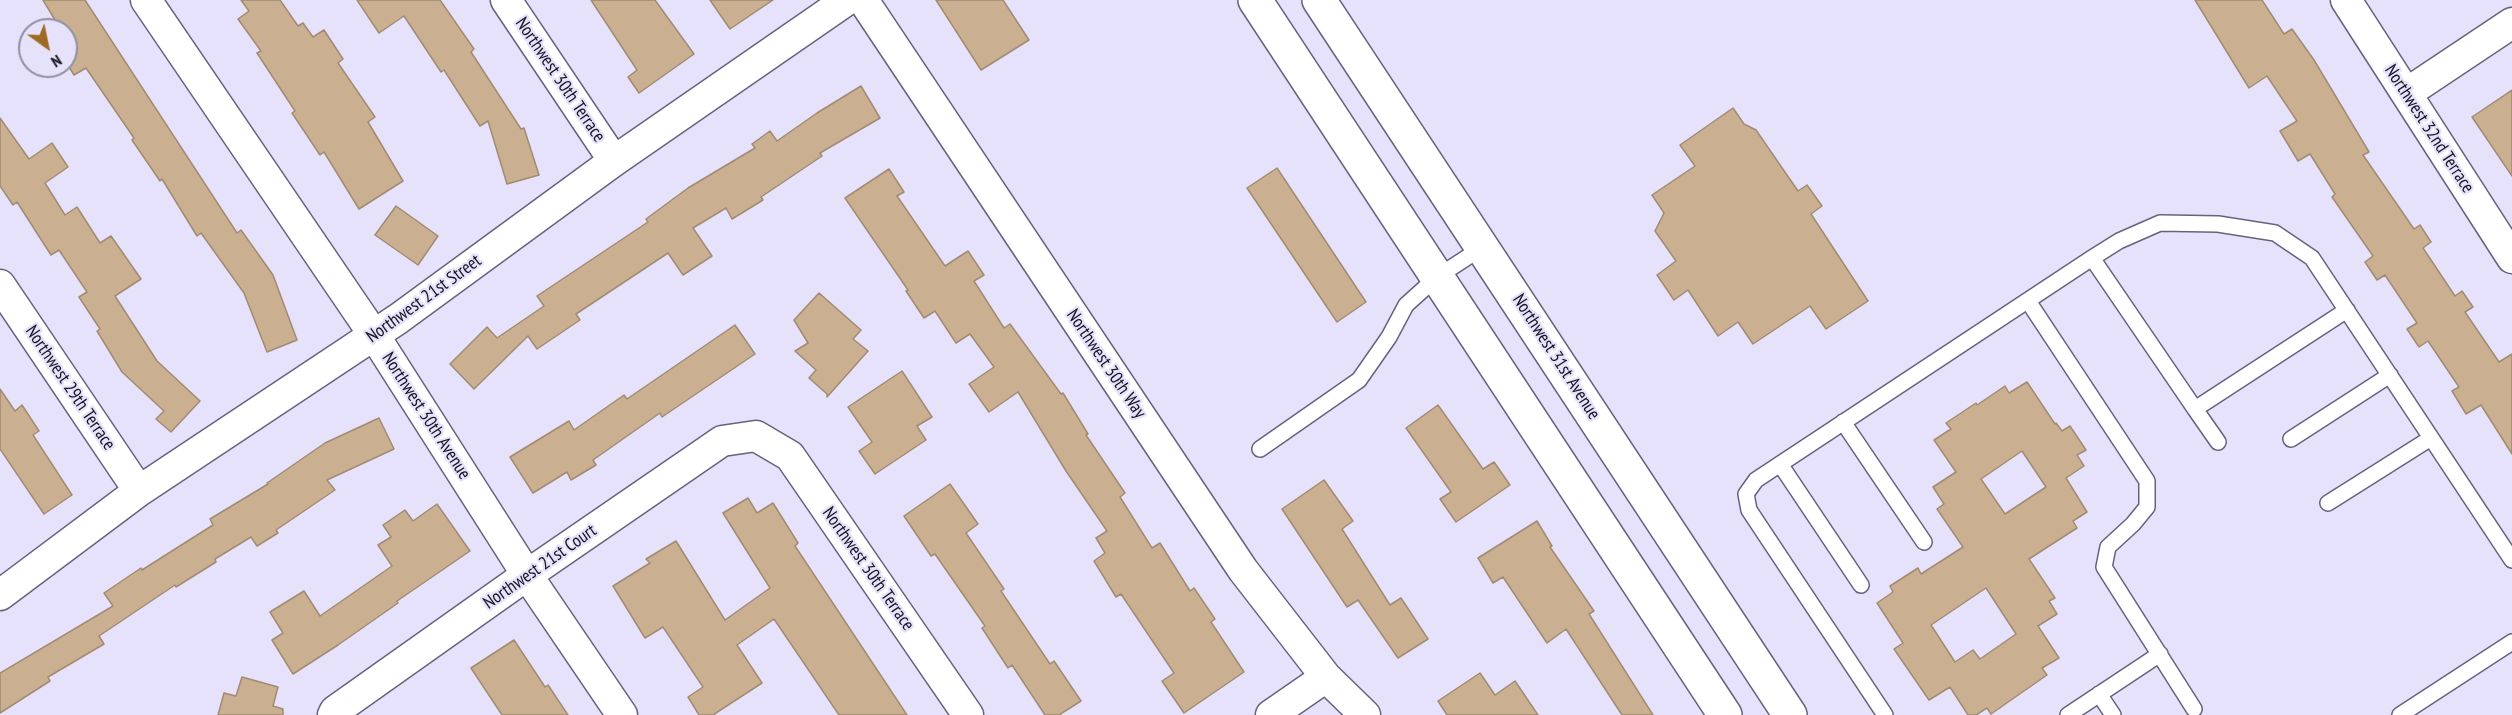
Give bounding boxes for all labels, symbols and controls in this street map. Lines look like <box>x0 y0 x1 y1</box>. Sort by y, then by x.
street label: Northwest 30th Terrace <box>510 14 610 146</box>
north arrow <box>18 18 78 78</box>
text: N <box>48 51 66 72</box>
street label: Northwest 32nd Terrace <box>2380 61 2478 197</box>
street label: Northwest 21st Street <box>362 250 486 348</box>
street label: Northwest 31st Avenue <box>1507 290 1605 424</box>
street label: Northwest 30th Way <box>1062 305 1150 423</box>
street label: Northwest 29th Terrace <box>20 322 120 454</box>
street label: Northwest 30th Avenue <box>377 349 475 483</box>
street label: Northwest 30th Terrace <box>817 503 919 635</box>
street label: Northwest 21st Court <box>479 520 601 614</box>

